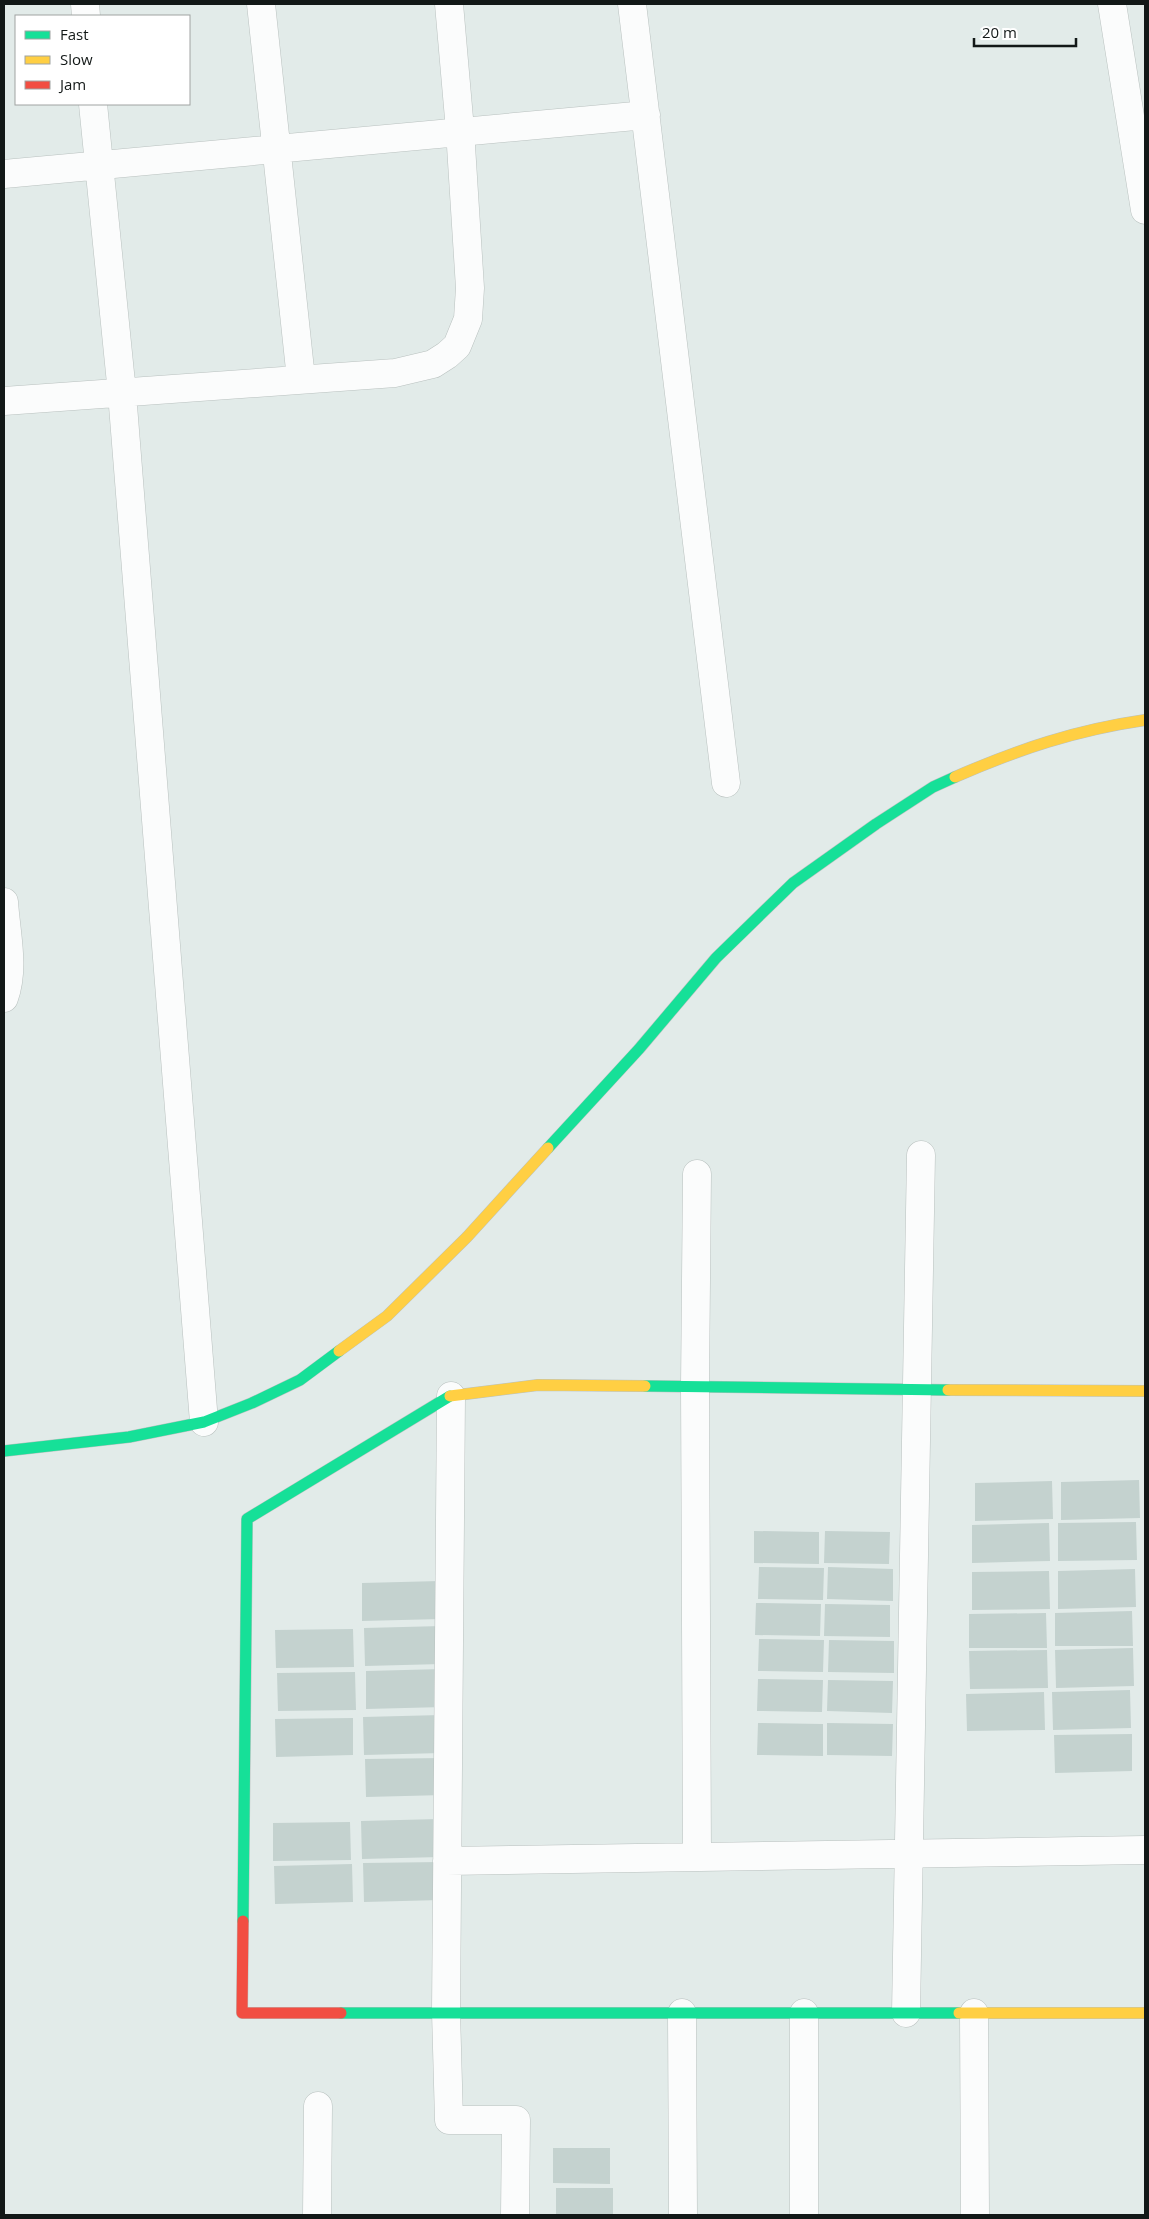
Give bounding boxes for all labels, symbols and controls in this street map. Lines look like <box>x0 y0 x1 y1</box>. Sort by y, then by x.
legend <box>15 15 190 105</box>
scale bar <box>974 15 1076 47</box>
text: 20 m <box>982 22 1017 42</box>
text: Fast <box>60 24 89 44</box>
text: Slow <box>60 49 93 69</box>
text: Jam <box>58 74 86 94</box>

